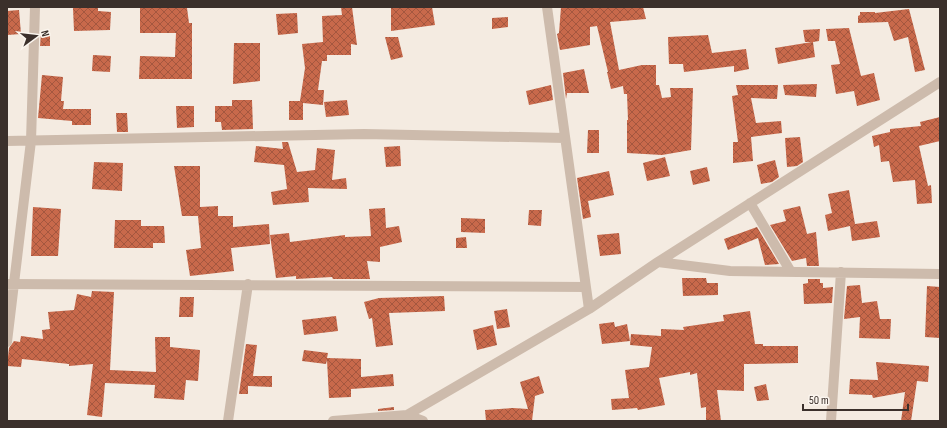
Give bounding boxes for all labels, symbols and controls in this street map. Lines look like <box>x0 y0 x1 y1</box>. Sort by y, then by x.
north arrow <box>16 16 56 56</box>
text: N <box>38 29 52 38</box>
scale bar <box>803 386 908 412</box>
text: 50 m <box>809 393 829 408</box>

